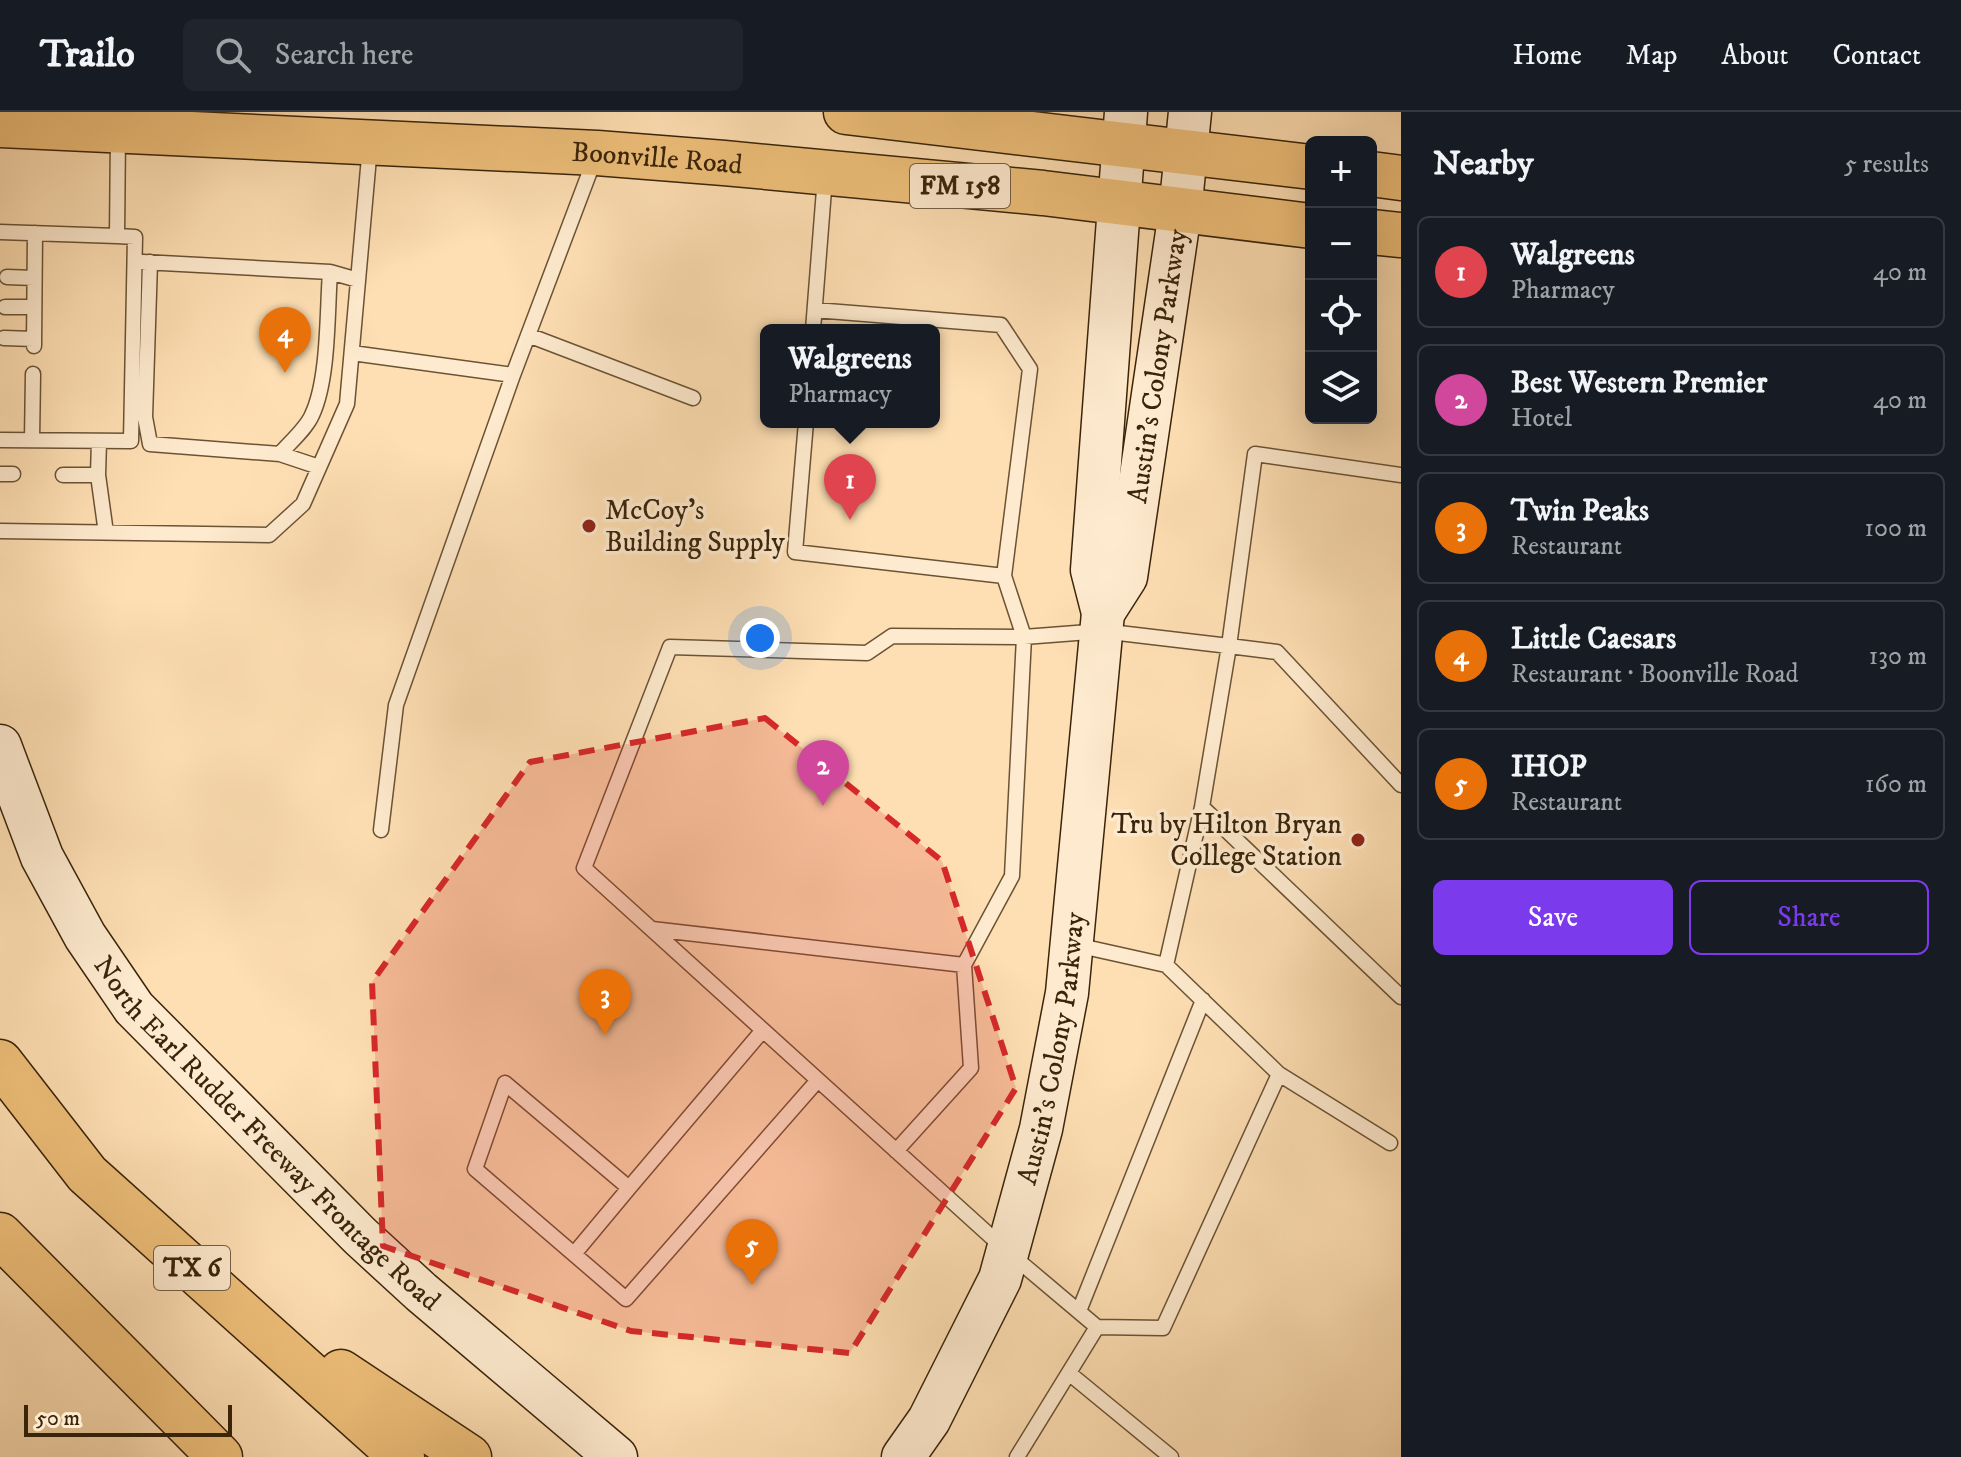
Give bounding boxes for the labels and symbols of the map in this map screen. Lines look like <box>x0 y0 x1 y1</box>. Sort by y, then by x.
street label: Boonville Road <box>571 134 744 182</box>
road number: FM 158 <box>910 164 1010 208</box>
street label: Austin's Colony Parkway <box>1120 226 1195 505</box>
pin: 4 <box>259 307 311 373</box>
pin: 1 <box>824 454 876 520</box>
place label: McCoy's Building Supply <box>605 493 786 560</box>
marker: McCoy's Building Supply <box>580 517 598 535</box>
your location <box>740 618 780 658</box>
pin: 2 <box>797 740 849 806</box>
place label: Tru by Hilton Bryan College Station <box>1111 807 1342 874</box>
marker: Tru by Hilton Bryan College Station <box>1349 831 1367 849</box>
street label: Austin's Colony Parkway <box>1009 910 1092 1188</box>
street label: North Earl Rudder Freeway Frontage Road <box>86 949 448 1318</box>
pin: 3 <box>579 969 631 1035</box>
pin: 5 <box>726 1219 778 1285</box>
road number: TX 6 <box>154 1246 230 1290</box>
scale bar <box>24 1401 232 1437</box>

